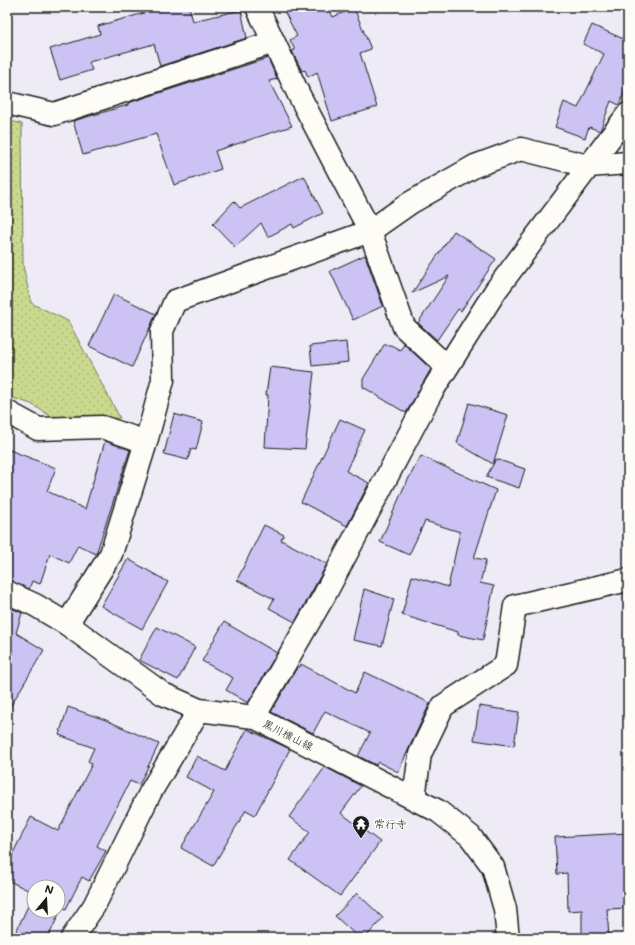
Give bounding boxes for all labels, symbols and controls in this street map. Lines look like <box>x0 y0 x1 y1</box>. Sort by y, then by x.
street label: 黒川横山線 <box>260 715 316 754</box>
temple icon: 常行寺 <box>351 814 371 839</box>
place label: 常行寺 <box>374 816 407 831</box>
north arrow <box>26 879 66 919</box>
text: N <box>43 881 56 897</box>

